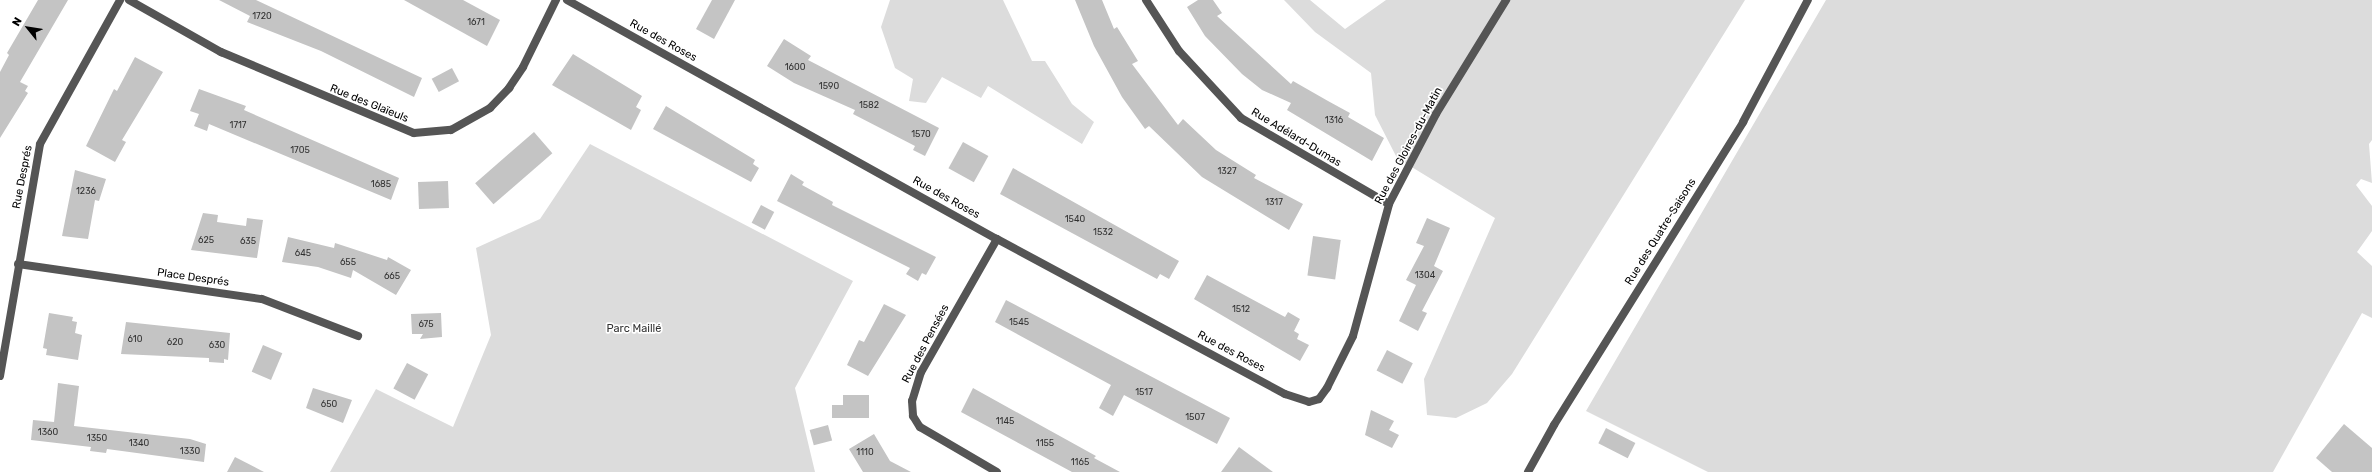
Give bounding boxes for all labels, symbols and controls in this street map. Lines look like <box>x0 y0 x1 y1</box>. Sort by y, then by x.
north arrow <box>8 8 48 48</box>
house number: 1720 <box>252 11 272 21</box>
text: N <box>10 15 25 28</box>
house number: 1671 <box>467 17 485 27</box>
street label: Rue des Roses <box>627 17 699 65</box>
house number: 1600 <box>785 62 805 72</box>
house number: 1590 <box>819 81 839 91</box>
street label: Rue des Glaïeuls <box>328 82 410 126</box>
street label: Rue des Gloires-du-Matin <box>1372 85 1446 207</box>
house number: 1582 <box>859 100 879 110</box>
street label: Rue Adélard-Dumas <box>1248 106 1344 170</box>
house number: 1316 <box>1325 115 1343 125</box>
house number: 1717 <box>230 120 246 130</box>
house number: 1570 <box>911 129 931 139</box>
street label: Rue Després <box>10 144 36 210</box>
house number: 1705 <box>290 145 310 155</box>
house number: 1327 <box>1217 166 1237 176</box>
street label: Rue des Roses <box>910 174 982 222</box>
street label: Rue des Quatre-Saisons <box>1623 176 1699 288</box>
house number: 1685 <box>371 179 391 189</box>
house number: 1236 <box>76 186 96 196</box>
house number: 1317 <box>1265 197 1283 207</box>
house number: 1540 <box>1065 214 1085 224</box>
house number: 1532 <box>1093 227 1113 237</box>
house number: 625 <box>198 235 214 245</box>
house number: 635 <box>240 236 256 246</box>
house number: 645 <box>295 248 311 258</box>
house number: 655 <box>340 257 356 267</box>
street label: Place Després <box>156 266 230 290</box>
house number: 1304 <box>1415 270 1435 280</box>
house number: 665 <box>384 271 400 281</box>
street label: Rue des Pensées <box>900 302 952 386</box>
house number: 1512 <box>1232 304 1250 314</box>
house number: 1545 <box>1009 317 1029 327</box>
house number: 675 <box>418 319 434 329</box>
park label: Parc Maillé <box>607 322 661 336</box>
street label: Rue des Roses <box>1195 329 1267 375</box>
house number: 610 <box>128 334 142 344</box>
house number: 620 <box>167 337 183 347</box>
house number: 630 <box>209 340 225 350</box>
house number: 1517 <box>1135 387 1153 397</box>
house number: 650 <box>321 399 337 409</box>
house number: 1507 <box>1185 412 1205 422</box>
house number: 1145 <box>996 416 1014 426</box>
house number: 1360 <box>38 427 58 437</box>
house number: 1350 <box>87 433 107 443</box>
house number: 1340 <box>129 438 149 448</box>
house number: 1155 <box>1036 438 1054 448</box>
house number: 1330 <box>180 446 200 456</box>
house number: 1110 <box>856 447 874 457</box>
house number: 1165 <box>1071 457 1089 467</box>

